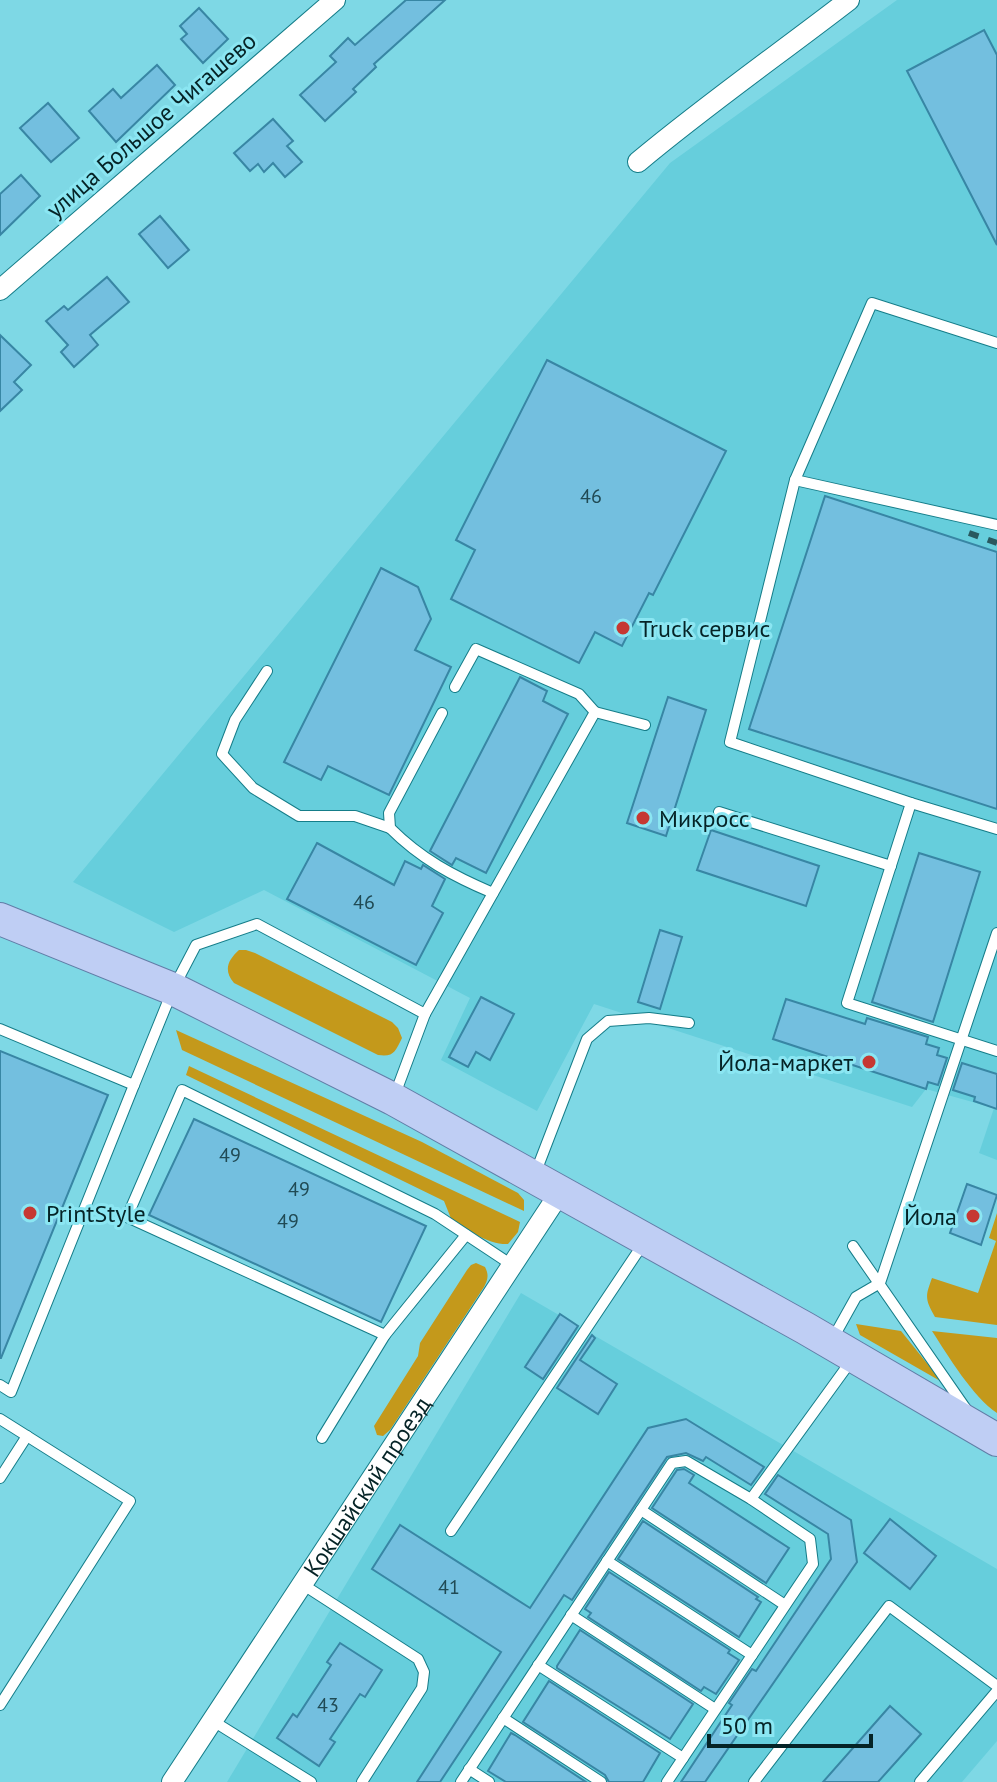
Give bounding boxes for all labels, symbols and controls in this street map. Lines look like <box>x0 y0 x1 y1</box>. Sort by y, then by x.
street label: улица Большое Чигашево <box>39 25 263 225</box>
house number: 46 <box>580 483 602 509</box>
place label: Truck сервис <box>639 613 770 644</box>
marker: Truck сервис <box>614 619 632 637</box>
place label: Микросс <box>659 803 750 834</box>
marker: Микросс <box>634 809 652 827</box>
house number: 46 <box>353 889 375 915</box>
place label: Йола-маркет <box>718 1047 853 1078</box>
marker: Йола-маркет <box>860 1053 878 1071</box>
house number: 49 <box>219 1142 241 1168</box>
house number: 49 <box>288 1176 310 1202</box>
place label: PrintStyle <box>46 1198 146 1229</box>
place label: Йола <box>904 1201 957 1232</box>
marker: PrintStyle <box>21 1204 39 1222</box>
marker: Йола <box>964 1207 982 1225</box>
house number: 49 <box>277 1208 299 1234</box>
street label: Кокшайский проезд <box>296 1390 437 1582</box>
house number: 41 <box>438 1574 460 1600</box>
house number: 43 <box>317 1692 339 1718</box>
scale bar <box>709 1698 871 1748</box>
text: 50 m <box>721 1710 773 1741</box>

